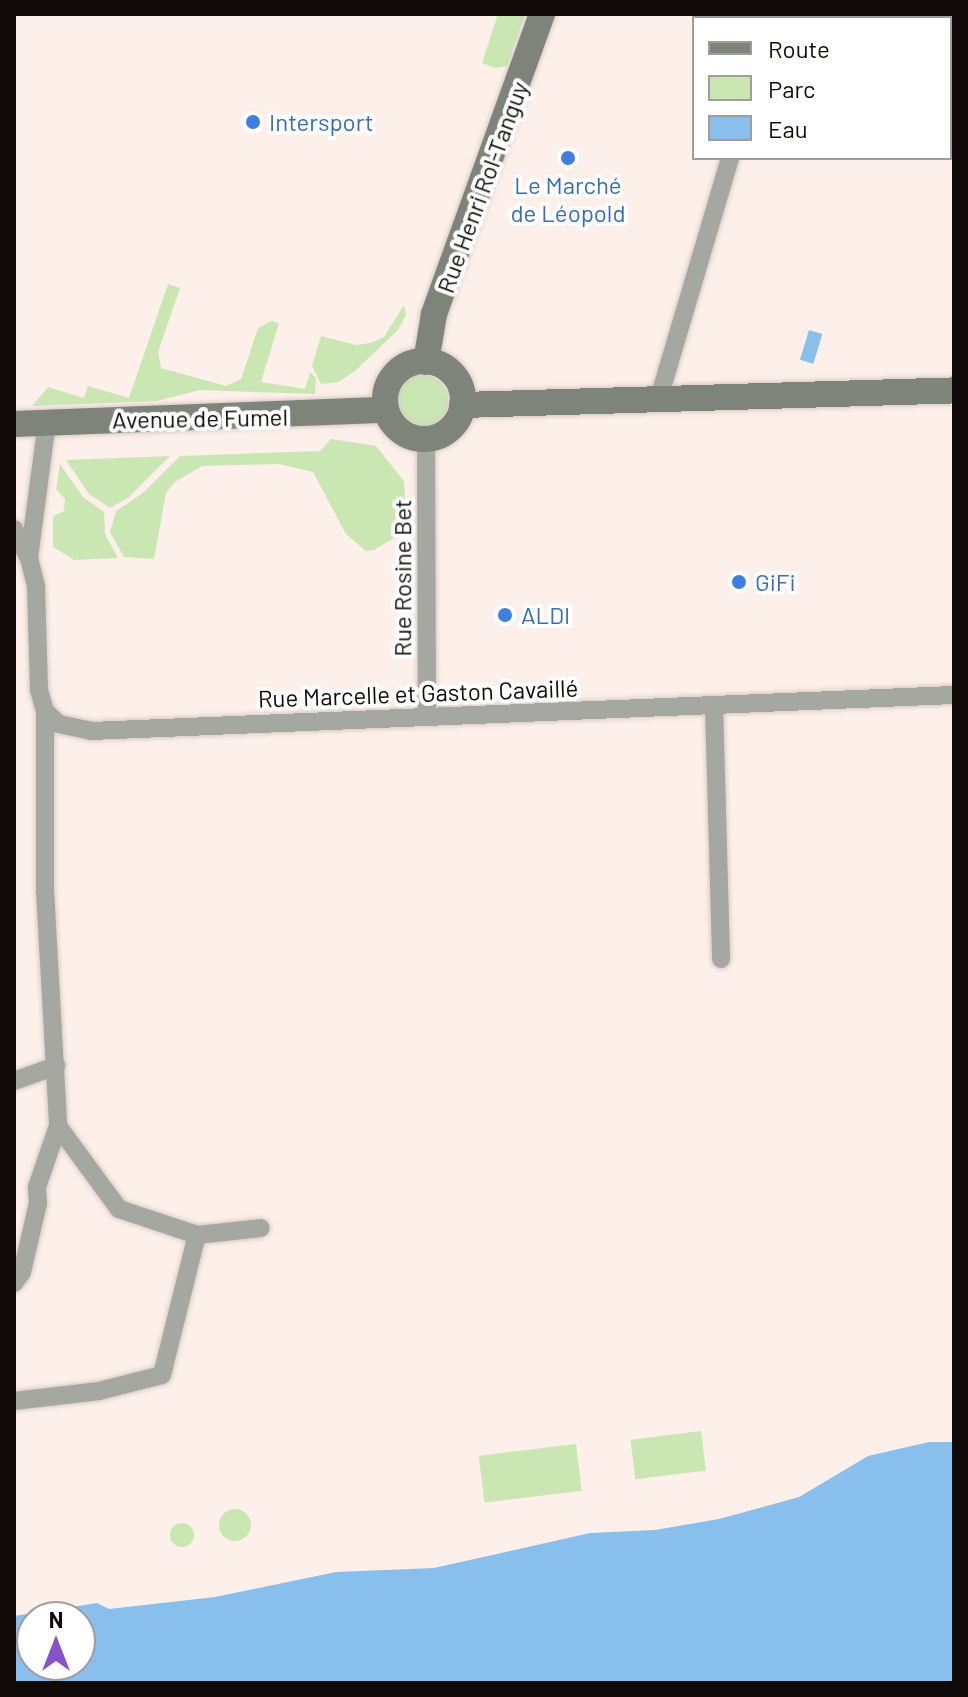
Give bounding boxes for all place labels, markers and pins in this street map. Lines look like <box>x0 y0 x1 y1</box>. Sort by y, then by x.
place label: Intersport <box>269 108 373 136</box>
marker: Intersport <box>244 113 262 131</box>
marker: Le Marché de Léopold <box>559 149 577 167</box>
place label: Le Marché de Léopold <box>511 171 625 227</box>
place label: GiFi <box>755 568 796 596</box>
marker: GiFi <box>730 573 748 591</box>
place label: ALDI <box>521 601 570 629</box>
marker: ALDI <box>496 606 514 624</box>

